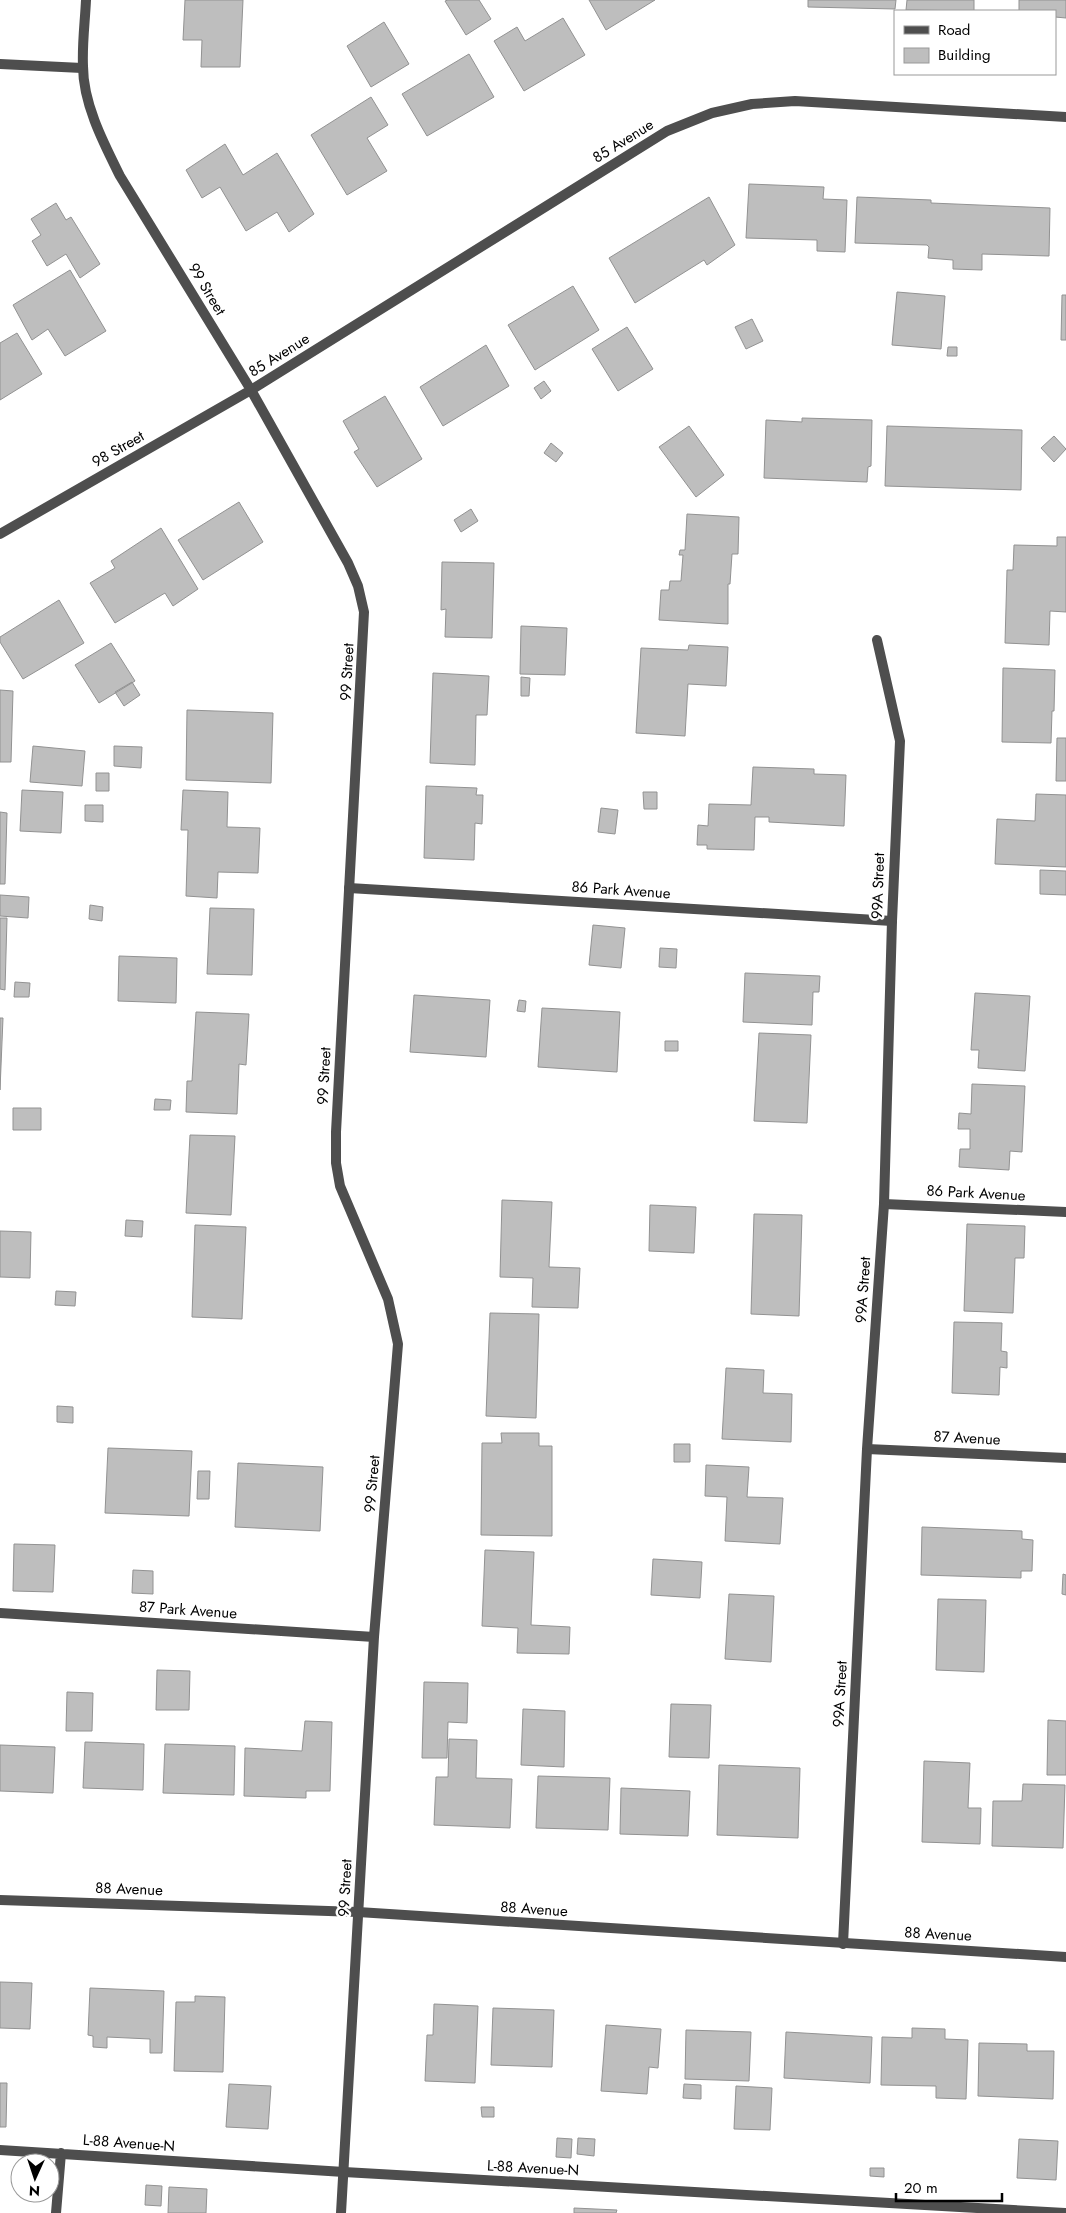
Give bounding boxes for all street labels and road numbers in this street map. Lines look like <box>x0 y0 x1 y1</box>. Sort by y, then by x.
street label: 85 Avenue <box>588 114 658 168</box>
street label: 99 Street <box>183 259 231 320</box>
street label: 85 Avenue <box>244 328 314 382</box>
street label: 98 Street <box>88 425 149 473</box>
street label: 99 Street <box>335 642 360 701</box>
street label: 99A Street <box>866 852 890 920</box>
street label: 86 Park Avenue <box>571 876 672 904</box>
street label: 99 Street <box>312 1046 337 1105</box>
street label: 86 Park Avenue <box>926 1179 1026 1207</box>
street label: 99A Street <box>850 1256 876 1324</box>
street label: 87 Avenue <box>933 1425 1001 1451</box>
street label: 99 Street <box>359 1454 386 1514</box>
street label: 87 Park Avenue <box>138 1596 238 1624</box>
street label: 99A Street <box>827 1660 853 1728</box>
street label: 99 Street <box>333 1858 358 1917</box>
street label: 88 Avenue <box>95 1877 163 1901</box>
street label: 88 Avenue <box>500 1896 569 1922</box>
street label: 88 Avenue <box>904 1921 973 1947</box>
street label: L-88 Avenue-N <box>82 2129 176 2157</box>
street label: L-88 Avenue-N <box>486 2155 580 2181</box>

